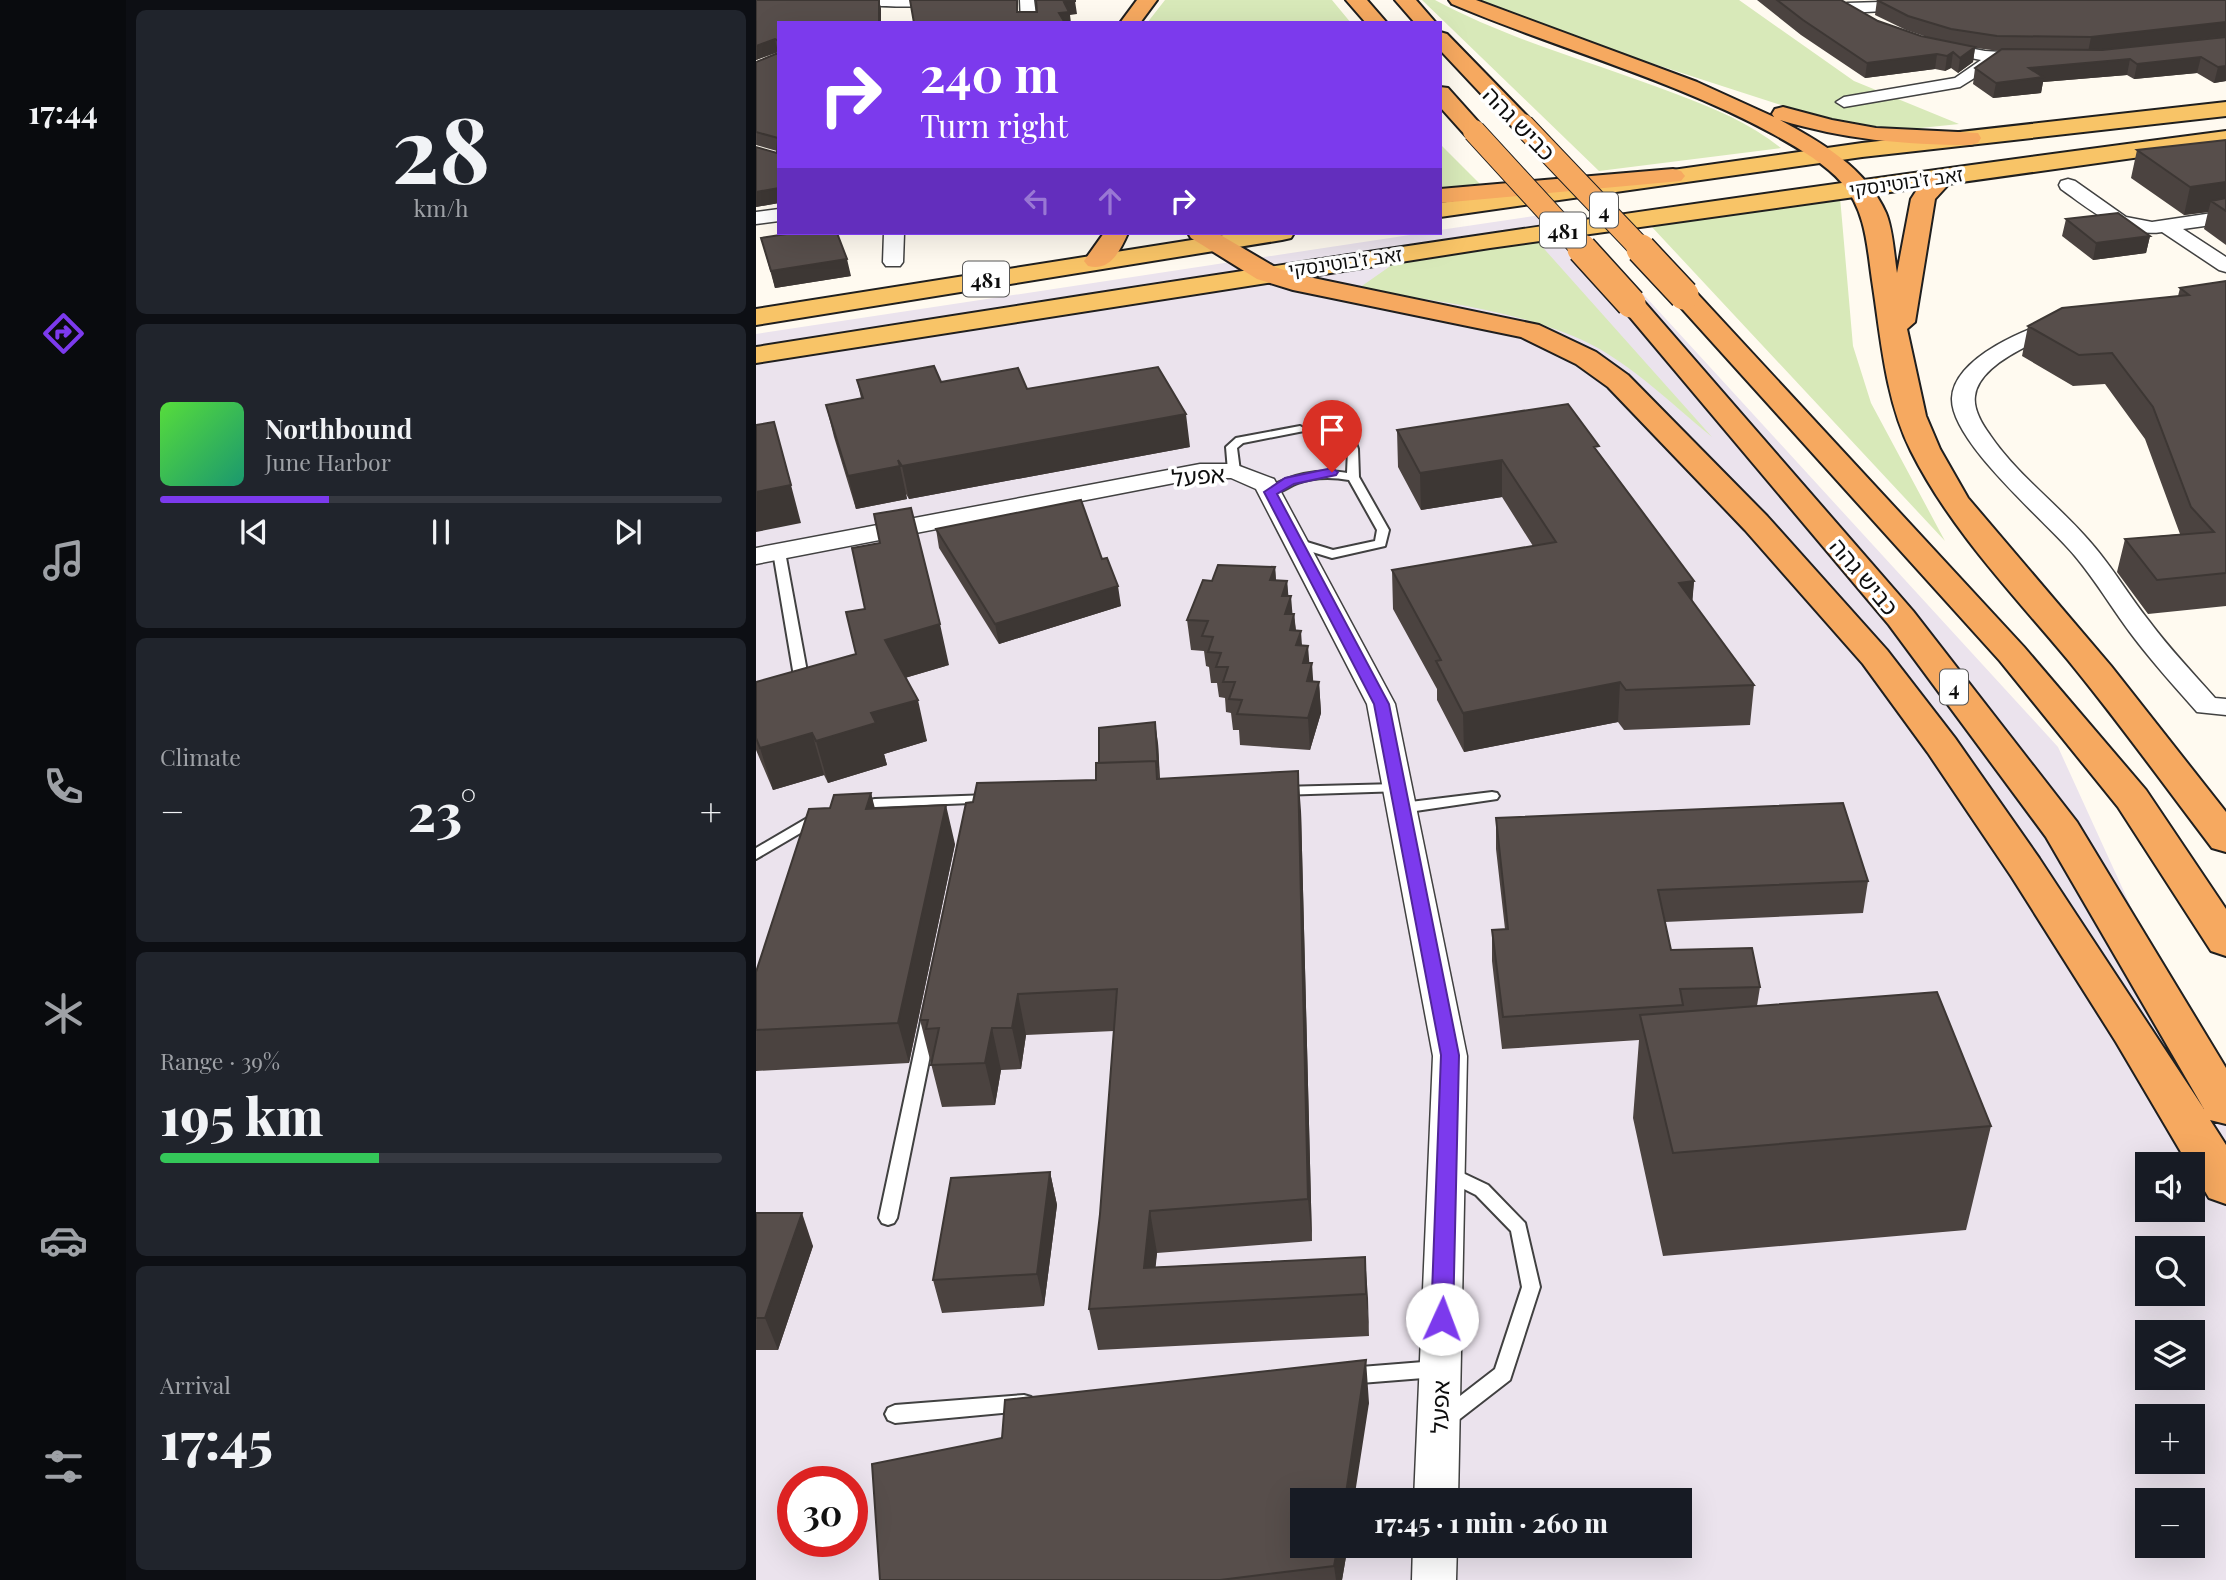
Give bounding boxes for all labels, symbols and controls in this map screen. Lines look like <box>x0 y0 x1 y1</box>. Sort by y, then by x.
text: 240 m <box>920 40 1059 105</box>
icon: right <box>805 49 896 140</box>
street label: כביש גהה <box>1477 79 1563 167</box>
text: 28 <box>392 86 490 207</box>
text: 17:44 <box>28 89 98 132</box>
text: Turn right <box>920 103 1068 146</box>
street label: זאב ז'בוטינסקי <box>1847 160 1965 202</box>
icon: left <box>1018 182 1056 220</box>
icon: ahead <box>1091 182 1129 220</box>
icon: right <box>1164 182 1202 220</box>
text: km/h <box>413 192 469 223</box>
road number: 4 <box>1590 192 1618 228</box>
road number: 481 <box>1540 212 1586 247</box>
street label: זאב ז'בוטינסקי <box>1286 240 1404 282</box>
road number: 481 <box>963 262 1009 296</box>
icon: directions <box>39 309 88 358</box>
pin <box>1302 400 1362 472</box>
text: Northbound <box>265 411 412 446</box>
icon: arrive <box>1313 411 1351 449</box>
text: June Harbor <box>265 446 391 477</box>
street label: אפעל <box>1170 457 1226 493</box>
icon: previous <box>235 513 273 551</box>
icon: pause <box>422 513 460 551</box>
icon: next <box>609 513 647 551</box>
street label: כביש גהה <box>1824 531 1906 621</box>
icon: music <box>39 536 88 585</box>
road number: 4 <box>1940 670 1968 704</box>
text: Climate <box>160 741 241 772</box>
icon: phone <box>39 762 88 811</box>
text: 23° <box>408 776 476 845</box>
text: − <box>160 785 185 836</box>
text: + <box>700 785 722 836</box>
icon: climate <box>39 989 88 1038</box>
text: Range · 39% <box>160 1045 280 1076</box>
text: 195 km <box>160 1080 323 1149</box>
map controls <box>2135 1152 2205 1558</box>
button: sound <box>2135 1152 2205 1222</box>
icon: car <box>39 1216 88 1265</box>
button: search <box>2135 1236 2205 1306</box>
position arrow <box>1405 1282 1479 1356</box>
button: layers <box>2135 1320 2205 1390</box>
text: Arrival <box>160 1369 231 1400</box>
street label: אפעל <box>1423 1380 1455 1434</box>
text: 17:45 <box>160 1404 273 1473</box>
button: + <box>2135 1404 2205 1474</box>
icon: filters <box>39 1442 88 1491</box>
speed limit sign: 30 <box>777 1466 868 1557</box>
button: − <box>2135 1488 2205 1558</box>
text: 17:45 · 1 min · 260 m <box>1374 1505 1608 1540</box>

